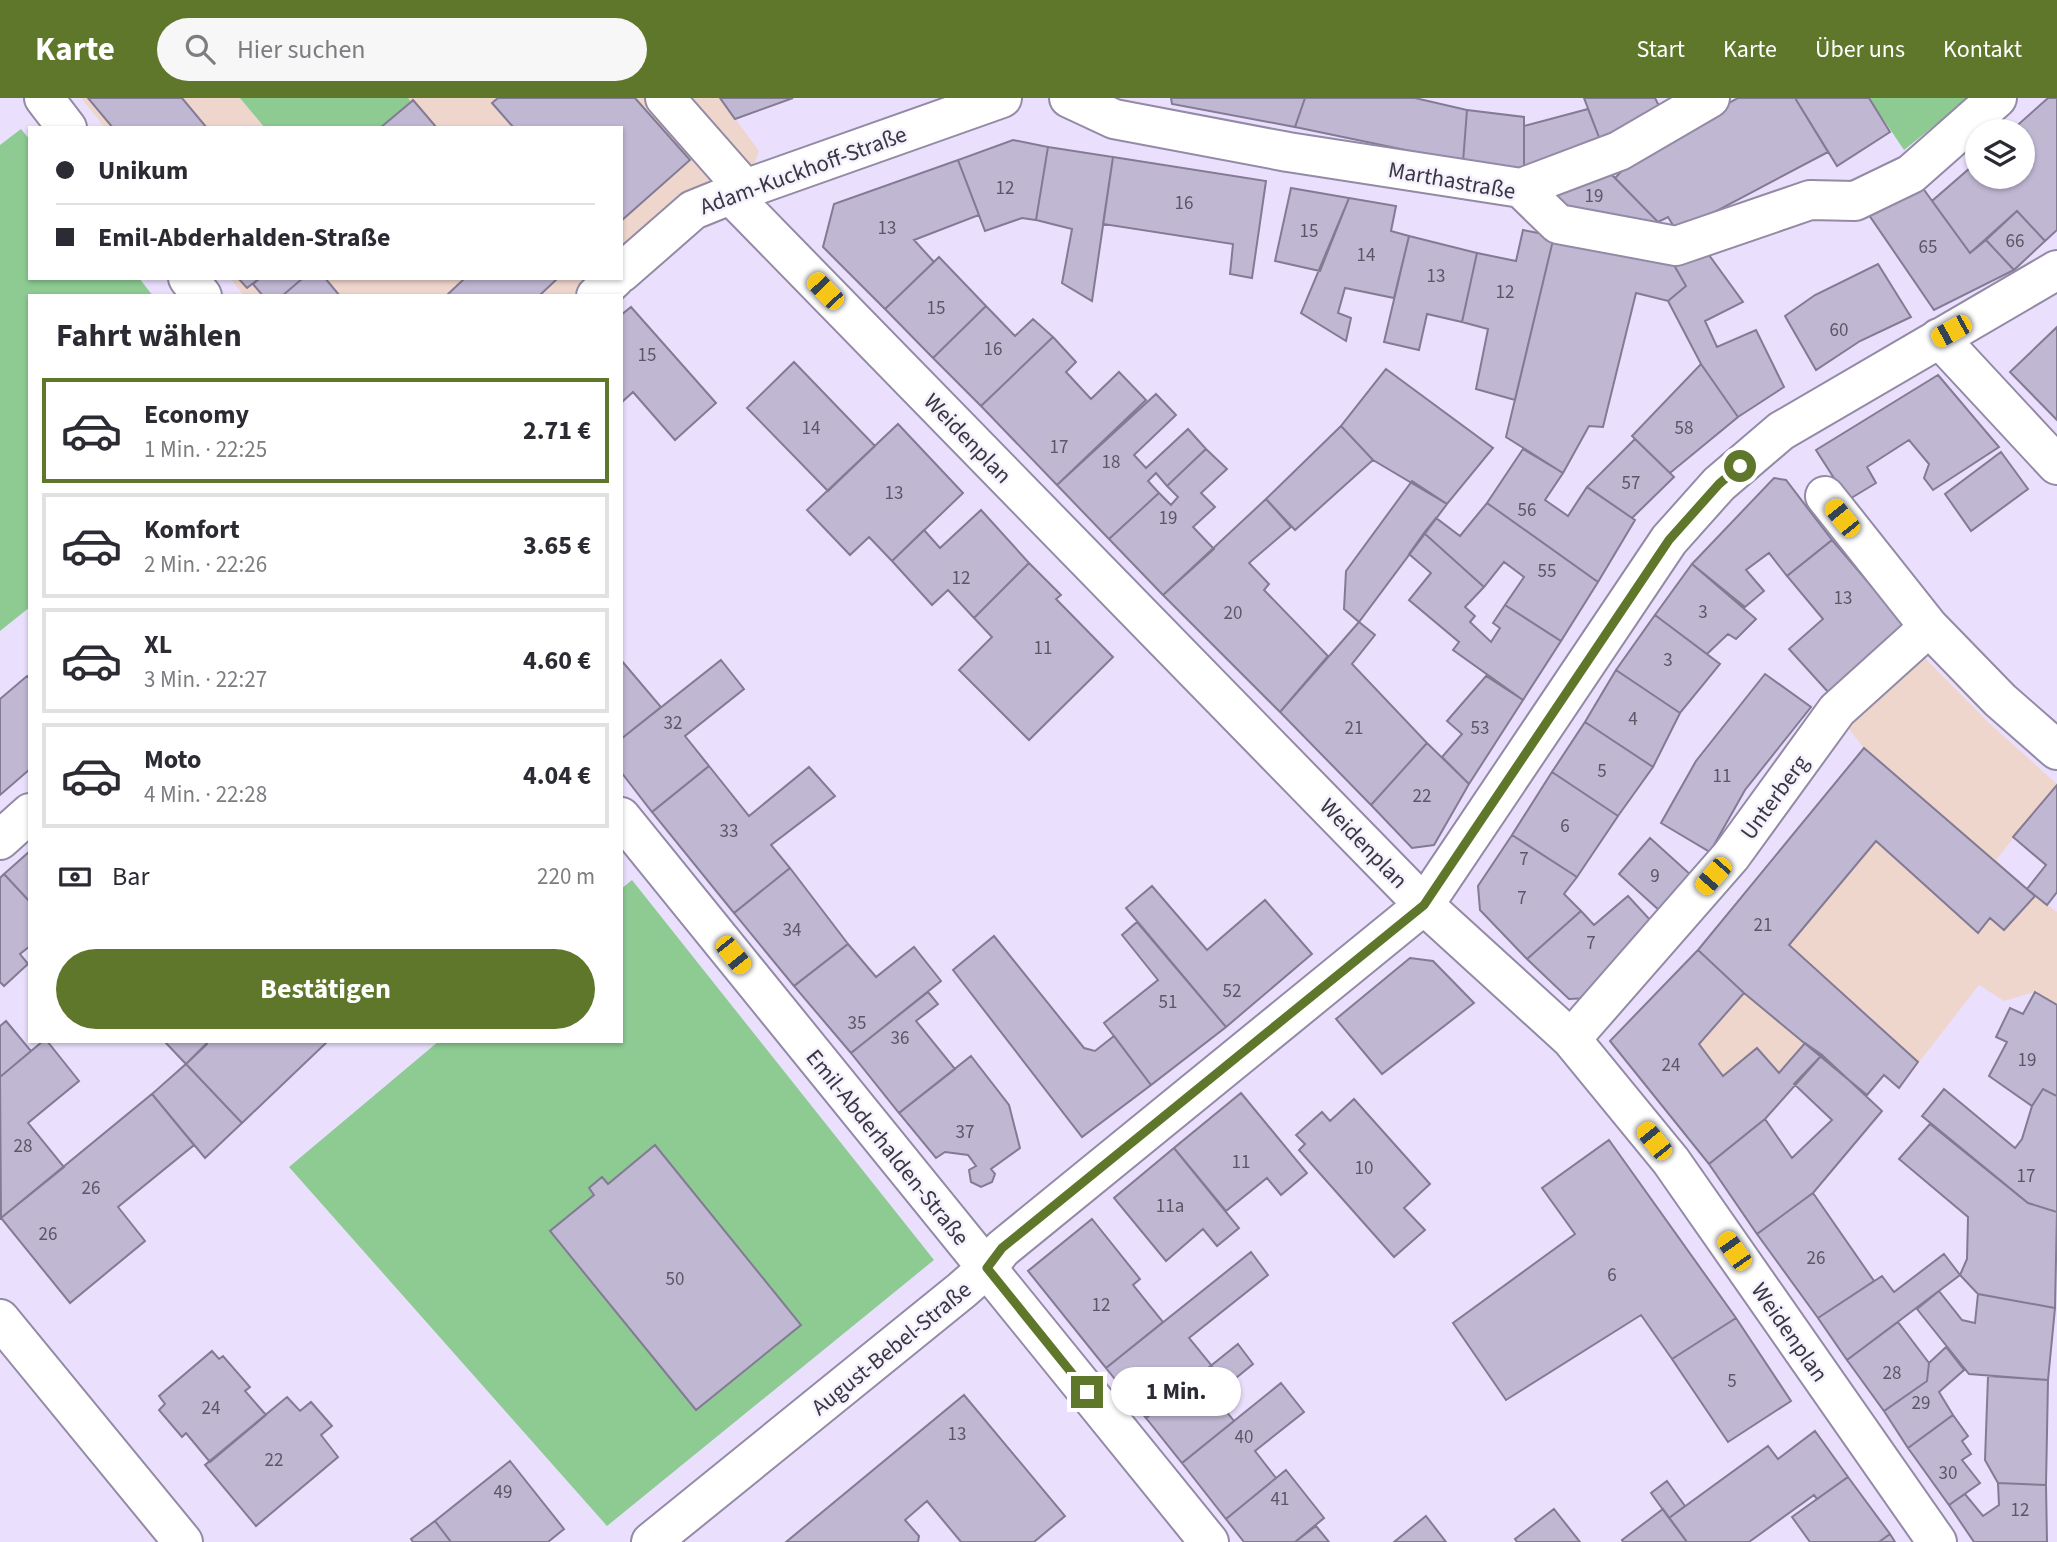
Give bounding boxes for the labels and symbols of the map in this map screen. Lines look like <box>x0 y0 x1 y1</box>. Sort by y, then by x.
street label: Adam-Kuckhoff-Straße <box>695 118 911 223</box>
street label: Marthastraße <box>1386 153 1518 208</box>
house number: 12 <box>996 175 1014 202</box>
house number: 19 <box>1585 183 1603 210</box>
house number: 16 <box>1175 190 1193 217</box>
house number: 13 <box>878 215 896 242</box>
house number: 15 <box>1300 218 1318 245</box>
house number: 66 <box>2006 228 2024 255</box>
house number: 65 <box>1919 234 1937 261</box>
house number: 14 <box>1357 242 1375 269</box>
house number: 13 <box>1427 263 1445 290</box>
car <box>803 269 848 313</box>
house number: 12 <box>1496 279 1514 306</box>
house number: 15 <box>927 295 945 322</box>
car <box>1928 312 1975 350</box>
house number: 60 <box>1830 317 1848 344</box>
house number: 16 <box>984 336 1002 363</box>
house number: 15 <box>638 342 656 369</box>
street label: Weidenplan <box>916 386 1019 491</box>
house number: 14 <box>802 415 820 442</box>
house number: 58 <box>1675 415 1693 442</box>
house number: 17 <box>1050 434 1068 461</box>
house number: 18 <box>1102 449 1120 476</box>
route start <box>1724 450 1756 482</box>
house number: 57 <box>1622 470 1640 497</box>
house number: 13 <box>885 480 903 507</box>
car <box>1821 495 1864 541</box>
house number: 56 <box>1518 497 1536 524</box>
house number: 19 <box>1159 505 1177 532</box>
house number: 55 <box>1538 558 1556 585</box>
house number: 12 <box>952 565 970 592</box>
house number: 13 <box>1834 585 1852 612</box>
house number: 3 <box>1698 599 1708 626</box>
house number: 20 <box>1224 600 1242 627</box>
house number: 11 <box>1034 635 1052 662</box>
house number: 3 <box>1663 647 1673 674</box>
house number: 4 <box>1628 706 1638 733</box>
house number: 32 <box>664 710 682 737</box>
house number: 21 <box>1345 715 1363 742</box>
house number: 53 <box>1471 715 1489 742</box>
street label: Unterberg <box>1732 748 1817 847</box>
house number: 5 <box>1597 758 1607 785</box>
house number: 11 <box>1713 763 1731 790</box>
house number: 22 <box>1413 783 1431 810</box>
street label: Weidenplan <box>1312 791 1415 896</box>
house number: 6 <box>1560 813 1570 840</box>
house number: 33 <box>720 818 738 845</box>
house number: 7 <box>1519 846 1529 873</box>
car <box>1692 853 1735 899</box>
house number: 9 <box>1650 863 1660 890</box>
house number: 7 <box>1517 885 1527 912</box>
house number: 21 <box>1754 912 1772 939</box>
house number: 34 <box>783 917 801 944</box>
house number: 7 <box>1586 930 1596 957</box>
car <box>712 932 755 978</box>
house number: 52 <box>1223 978 1241 1005</box>
house number: 51 <box>1159 989 1177 1016</box>
house number: 35 <box>848 1010 866 1037</box>
house number: 36 <box>891 1025 909 1052</box>
street label: Emil-Abderhalden-Straße <box>798 1042 977 1252</box>
house number: 19 <box>2018 1047 2036 1074</box>
house number: 24 <box>1662 1052 1680 1079</box>
car <box>1633 1118 1676 1164</box>
house number: 37 <box>956 1119 974 1146</box>
house number: 28 <box>14 1133 32 1160</box>
house number: 11 <box>1232 1149 1250 1176</box>
house number: 10 <box>1355 1155 1373 1182</box>
house number: 17 <box>2017 1163 2035 1190</box>
house number: 26 <box>82 1175 100 1202</box>
house number: 11a <box>1156 1193 1184 1220</box>
house number: 26 <box>39 1221 57 1248</box>
car <box>1714 1228 1755 1274</box>
house number: 26 <box>1807 1245 1825 1272</box>
house number: 6 <box>1607 1262 1617 1289</box>
house number: 50 <box>666 1266 684 1293</box>
street label: August-Bebel-Straße <box>804 1273 978 1423</box>
street label: Weidenplan <box>1743 1276 1836 1389</box>
house number: 12 <box>1092 1292 1110 1319</box>
house number: 28 <box>1883 1360 1901 1387</box>
callout: 1 Min. <box>1112 1368 1241 1416</box>
house number: 5 <box>1727 1368 1737 1395</box>
route end <box>1071 1376 1103 1408</box>
house number: 29 <box>1912 1390 1930 1417</box>
house number: 24 <box>202 1395 220 1422</box>
house number: 13 <box>948 1421 966 1448</box>
house number: 40 <box>1235 1424 1253 1451</box>
house number: 22 <box>265 1447 283 1474</box>
house number: 30 <box>1939 1460 1957 1487</box>
house number: 49 <box>494 1479 512 1506</box>
house number: 41 <box>1271 1486 1289 1513</box>
house number: 12 <box>2011 1497 2029 1524</box>

